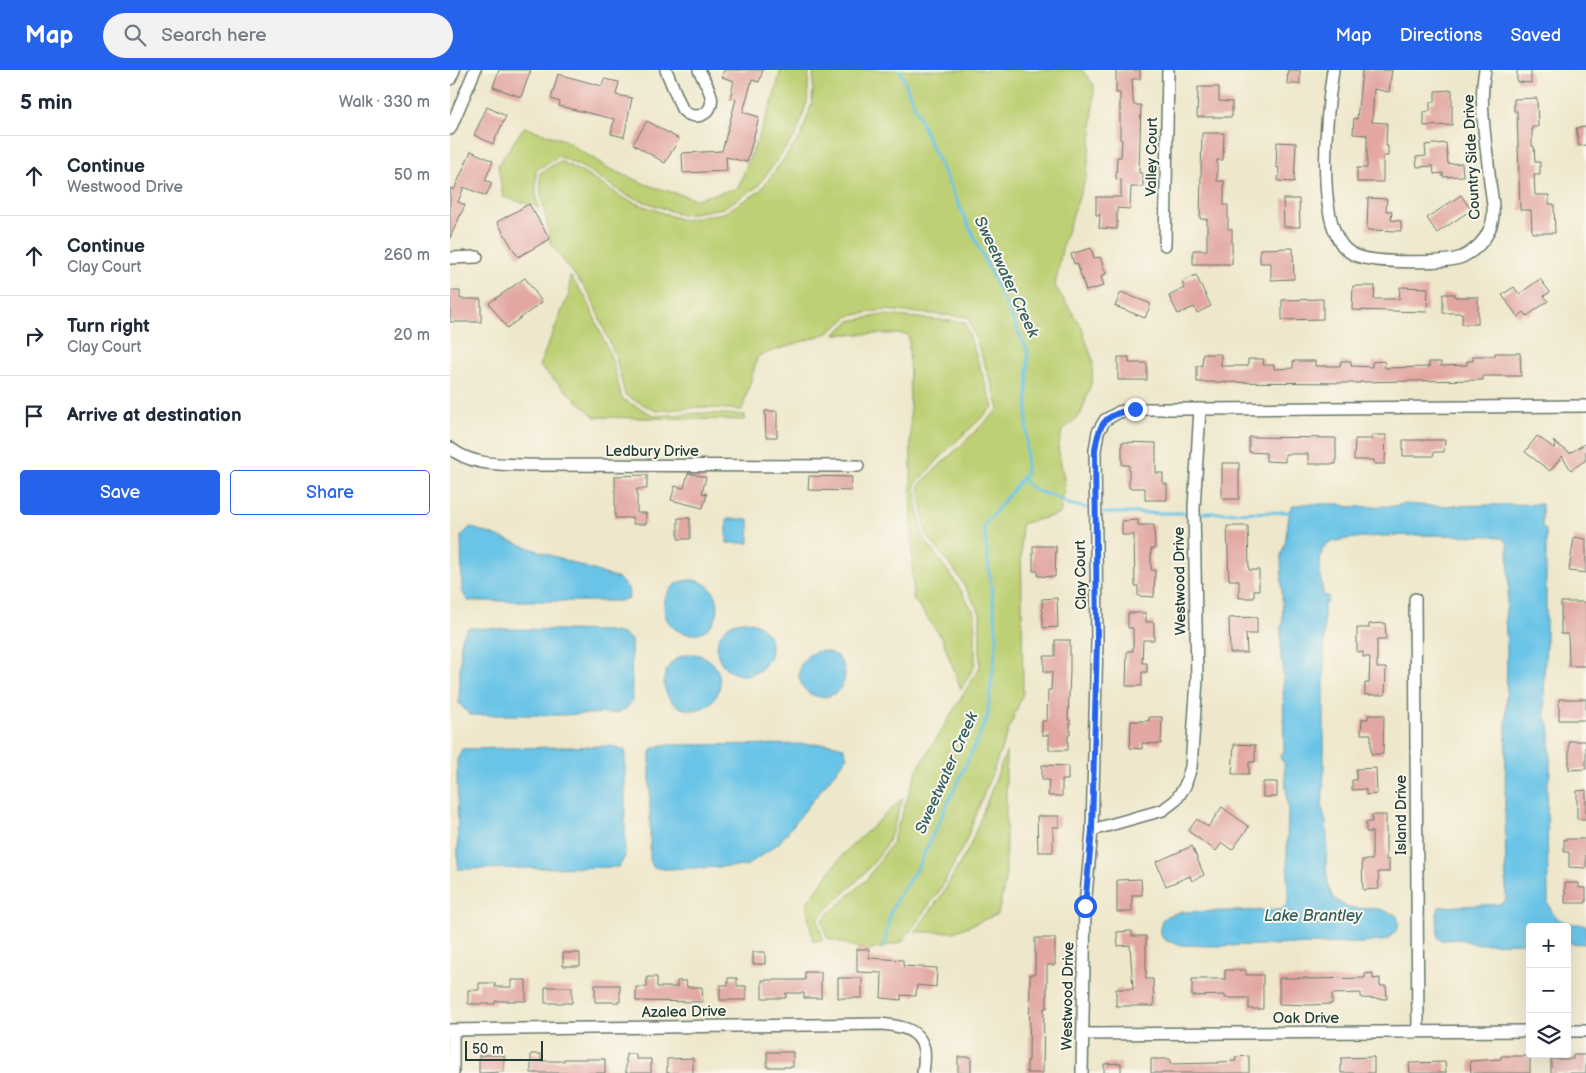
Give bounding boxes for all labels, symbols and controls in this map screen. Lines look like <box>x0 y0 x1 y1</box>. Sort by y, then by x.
search box <box>103 13 453 58</box>
text: Map <box>25 21 73 50</box>
icon: search <box>121 21 149 49</box>
text: Search here <box>161 24 267 47</box>
text: Map <box>1336 25 1372 46</box>
text: Directions <box>1400 25 1482 46</box>
text: Saved <box>1510 25 1561 46</box>
text: 5 min <box>20 90 73 115</box>
text: Walk · 330 m <box>339 93 430 112</box>
street label: Country Side Drive <box>1459 94 1485 220</box>
street label: Valley Court <box>1142 117 1162 197</box>
text: Continue <box>67 155 145 178</box>
icon: ahead <box>20 162 48 190</box>
text: 50 m <box>394 166 430 185</box>
text: Westwood Drive <box>67 178 183 197</box>
water label: Sweetwater Creek <box>970 213 1043 342</box>
text: Continue <box>67 235 145 258</box>
icon: ahead <box>20 242 48 270</box>
text: 260 m <box>384 246 430 265</box>
text: Clay Court <box>67 258 141 277</box>
text: Turn right <box>67 315 150 338</box>
icon: right <box>20 322 48 350</box>
text: 20 m <box>394 326 430 345</box>
text: Clay Court <box>67 338 141 357</box>
route end <box>1124 398 1147 421</box>
icon: arrive <box>20 402 48 430</box>
text: Arrive at destination <box>67 404 242 427</box>
street label: Ledbury Drive <box>605 442 699 461</box>
button: Save <box>20 470 220 515</box>
button: Share <box>230 470 430 515</box>
street label: Westwood Drive <box>1170 526 1190 635</box>
street label: Clay Court <box>1071 540 1091 610</box>
water label: Sweetwater Creek <box>912 708 983 837</box>
street label: Island Drive <box>1392 775 1411 855</box>
route start <box>1074 895 1097 918</box>
water label: Lake Brantley <box>1264 907 1363 926</box>
map controls <box>1526 923 1571 1058</box>
button: + <box>1526 923 1571 968</box>
street label: Westwood Drive <box>1058 941 1078 1050</box>
button: − <box>1526 968 1571 1013</box>
street label: Azalea Drive <box>642 1002 727 1022</box>
street label: Oak Drive <box>1273 1009 1339 1028</box>
button: layers <box>1526 1013 1571 1058</box>
scale bar <box>465 1038 542 1061</box>
text: 50 m <box>472 1041 504 1058</box>

